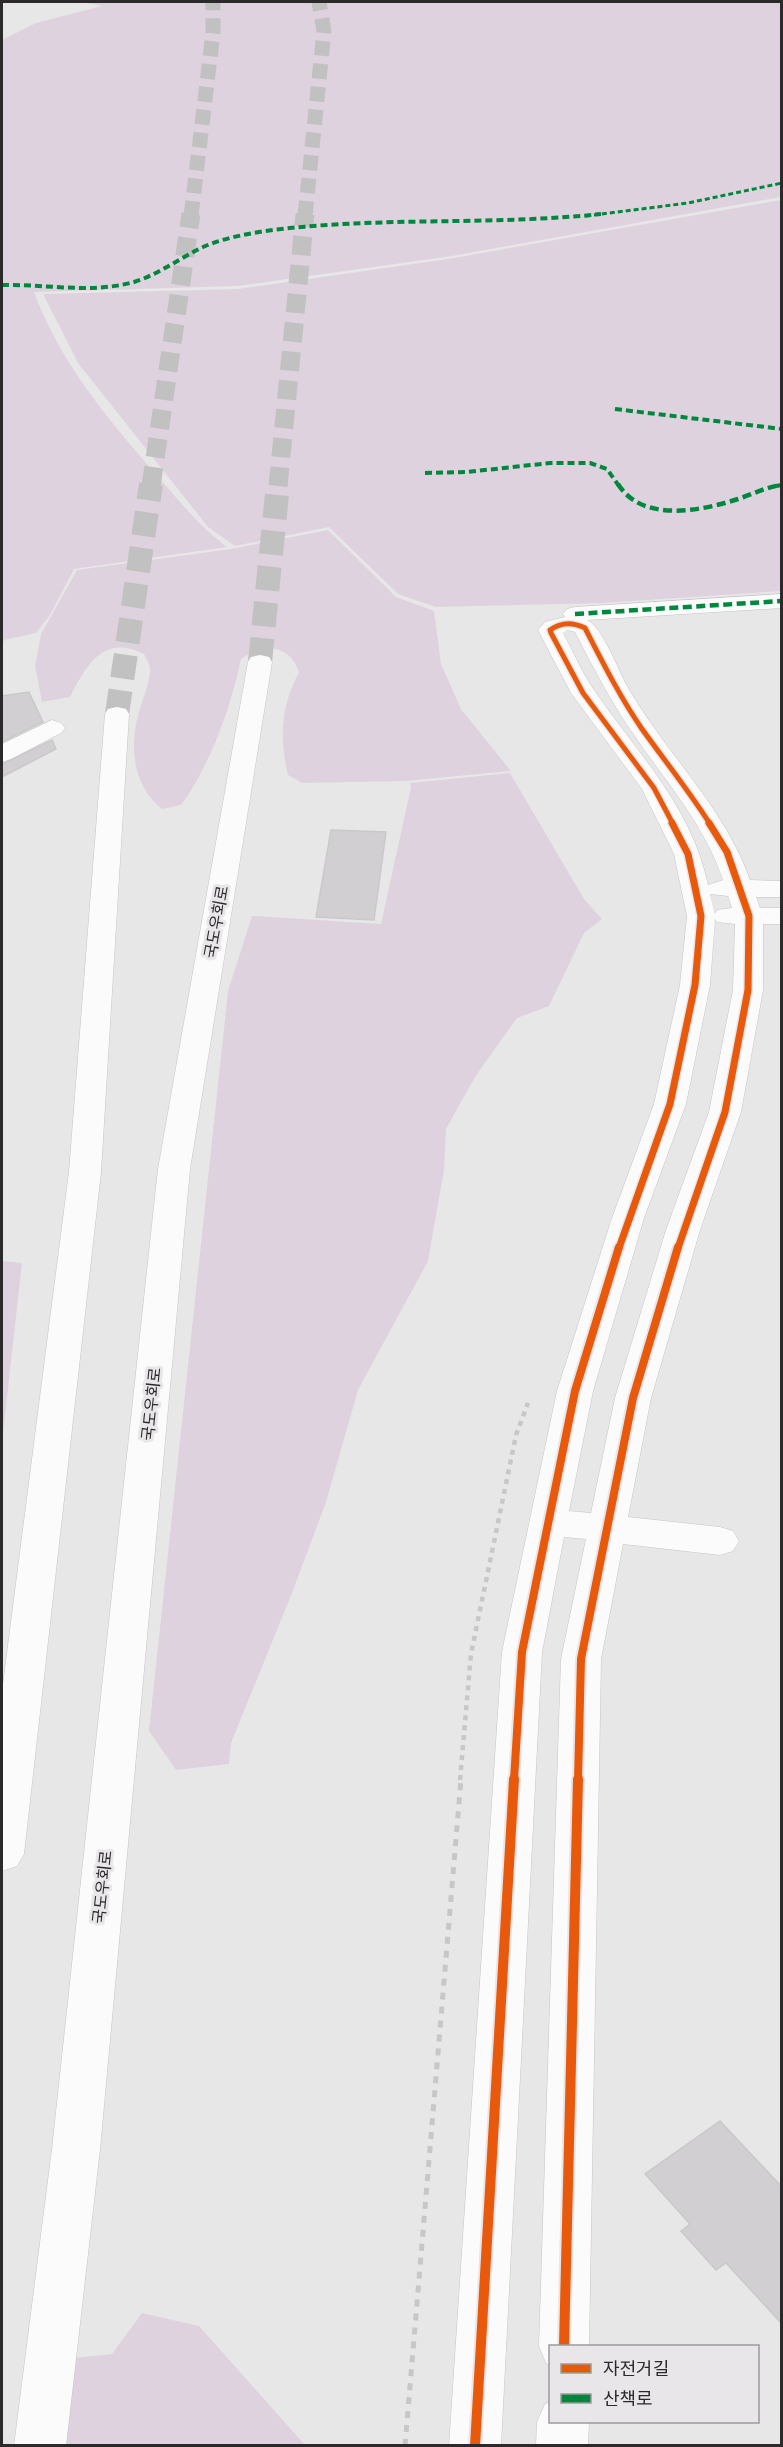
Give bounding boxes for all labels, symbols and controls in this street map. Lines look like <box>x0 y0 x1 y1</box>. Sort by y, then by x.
street label: 국도우회로 <box>201 884 232 960</box>
street label: 국도우회로 <box>138 1366 165 1442</box>
street label: 국도우회로 <box>89 1849 116 1925</box>
legend <box>549 2345 759 2423</box>
text: 자전거길 <box>603 2358 669 2380</box>
text: 산책로 <box>603 2388 653 2410</box>

